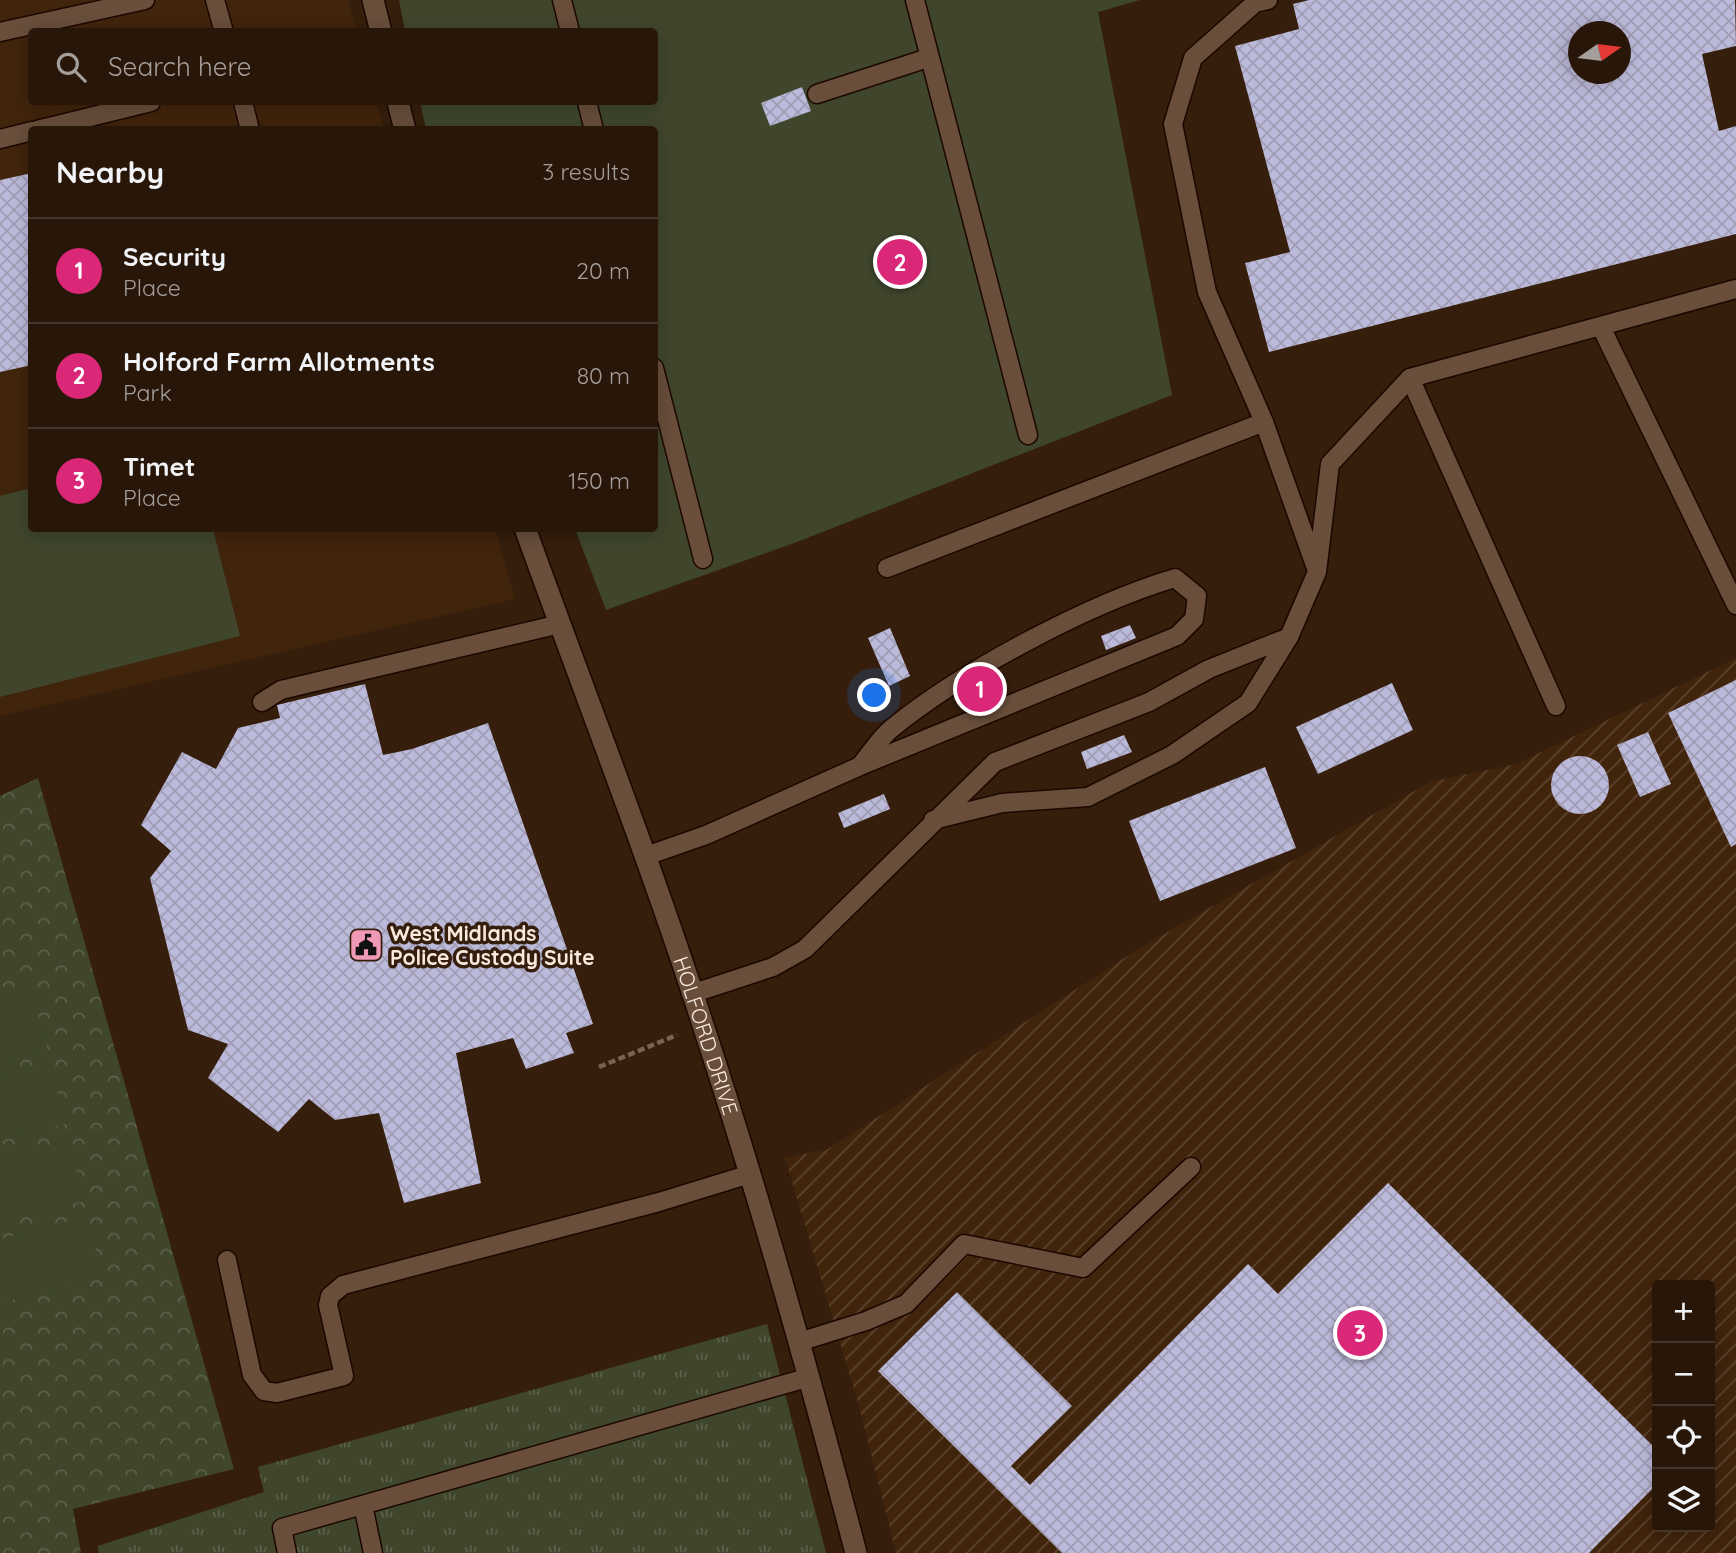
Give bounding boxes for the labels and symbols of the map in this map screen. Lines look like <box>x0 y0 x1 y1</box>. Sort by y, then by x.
north arrow <box>1568 21 1631 84</box>
pin: 2 <box>877 236 923 288</box>
pin: 1 <box>957 663 1003 715</box>
your location <box>857 678 891 712</box>
place label: West Midlands Police Custody Suite <box>390 920 595 970</box>
public building icon: West Midlands Police Custody Suite <box>347 926 385 964</box>
street label: HOLFORD DRIVE <box>668 953 744 1118</box>
pin: 3 <box>1337 1307 1383 1359</box>

